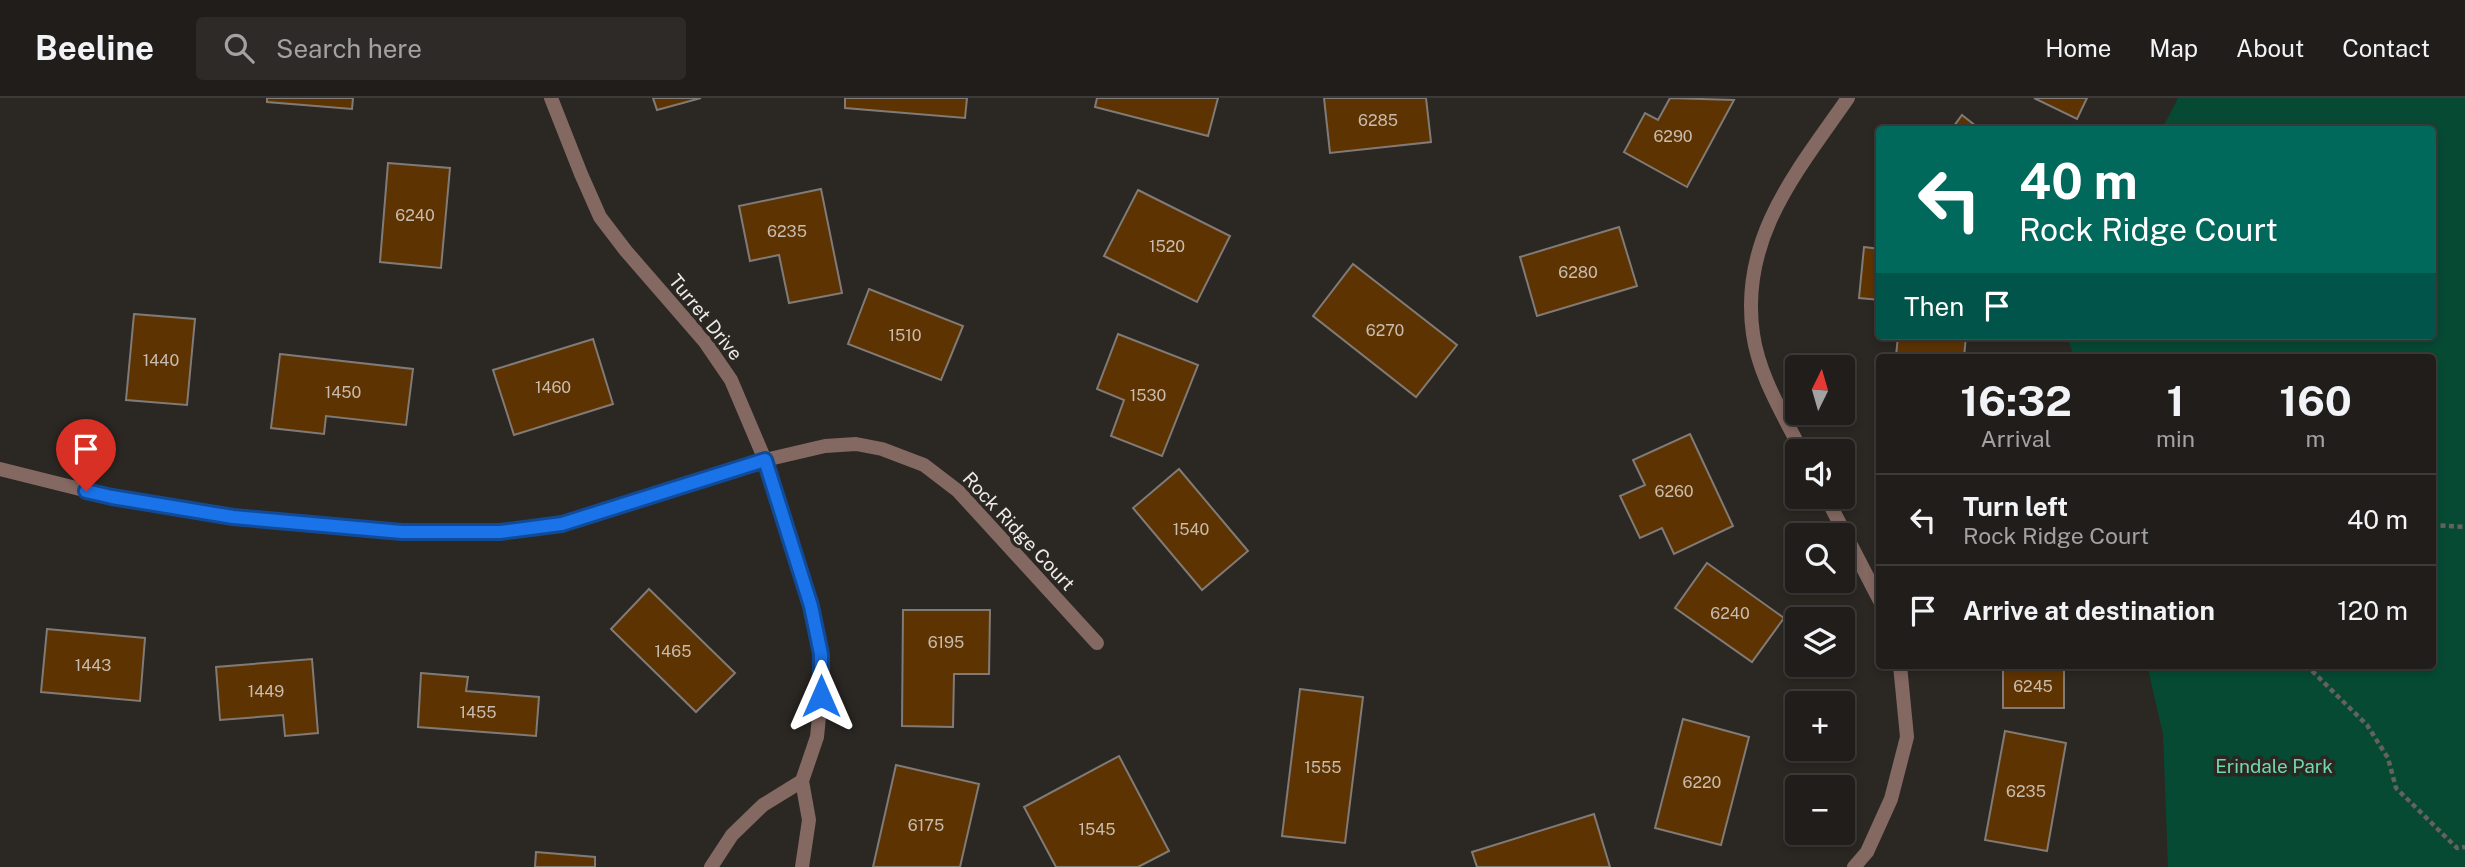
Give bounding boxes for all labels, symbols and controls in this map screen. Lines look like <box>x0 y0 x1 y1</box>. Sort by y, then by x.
search box <box>196 17 686 80</box>
text: Beeline <box>35 29 154 67</box>
icon: search <box>220 29 258 67</box>
text: Search here <box>276 33 422 64</box>
text: Home <box>2045 34 2111 62</box>
text: Map <box>2149 34 2198 62</box>
text: About <box>2236 34 2304 62</box>
text: Contact <box>2342 34 2430 62</box>
house number: 6285 <box>1358 111 1398 130</box>
house number: 6290 <box>1653 127 1693 146</box>
text: 40 m <box>2019 152 2138 210</box>
icon: left <box>1904 154 1995 245</box>
house number: 6240 <box>395 206 435 225</box>
text: Rock Ridge Court <box>2019 211 2278 248</box>
house number: 6235 <box>767 222 807 241</box>
house number: 1520 <box>1149 237 1185 256</box>
house number: 6280 <box>1558 263 1598 282</box>
street label: Turret Drive <box>665 270 747 364</box>
icon: arrive <box>1978 287 2016 325</box>
text: Then <box>1904 291 1964 322</box>
house number: 6270 <box>1366 321 1404 340</box>
house number: 1510 <box>888 326 922 345</box>
house number: 1440 <box>143 351 179 370</box>
north arrow <box>1785 355 1855 425</box>
map controls <box>1785 355 1855 845</box>
text: 16:32 <box>1960 376 2072 425</box>
text: 1 <box>2167 376 2184 425</box>
text: 160 <box>2279 376 2352 425</box>
house number: 1460 <box>535 378 571 397</box>
house number: 1450 <box>325 383 361 402</box>
house number: 1530 <box>1130 386 1166 405</box>
pin <box>56 419 116 491</box>
text: Arrival <box>1980 425 2052 452</box>
text: min <box>2156 425 2195 452</box>
text: m <box>2306 425 2325 452</box>
icon: arrive <box>67 430 105 468</box>
button: sound <box>1785 439 1855 509</box>
street label: Rock Ridge Court <box>959 467 1079 595</box>
house number: 6260 <box>1654 482 1694 501</box>
text: Turn left <box>1963 491 2068 522</box>
icon: left <box>1904 501 1942 539</box>
text: 40 m <box>2347 504 2408 535</box>
house number: 1540 <box>1173 520 1210 539</box>
text: Rock Ridge Court <box>1963 522 2149 549</box>
button: search <box>1785 523 1855 593</box>
icon: arrive <box>1904 592 1942 630</box>
text: Arrive at destination <box>1963 595 2215 626</box>
text: 120 m <box>2337 595 2408 626</box>
house number: 6240 <box>1710 604 1750 623</box>
button: layers <box>1785 607 1855 677</box>
house number: 6195 <box>928 633 964 652</box>
house number: 1465 <box>655 642 691 661</box>
house number: 1443 <box>75 656 111 675</box>
position arrow <box>784 659 858 733</box>
house number: 6245 <box>2013 677 2053 696</box>
house number: 1449 <box>248 682 284 701</box>
button: + <box>1785 691 1855 761</box>
house number: 1455 <box>460 703 496 722</box>
park label: Erindale Park <box>2215 755 2333 777</box>
house number: 1555 <box>1304 758 1342 777</box>
house number: 6220 <box>1683 773 1722 792</box>
button: − <box>1785 775 1855 845</box>
house number: 6235 <box>2006 782 2046 801</box>
house number: 6175 <box>908 816 944 835</box>
house number: 1545 <box>1079 820 1115 839</box>

